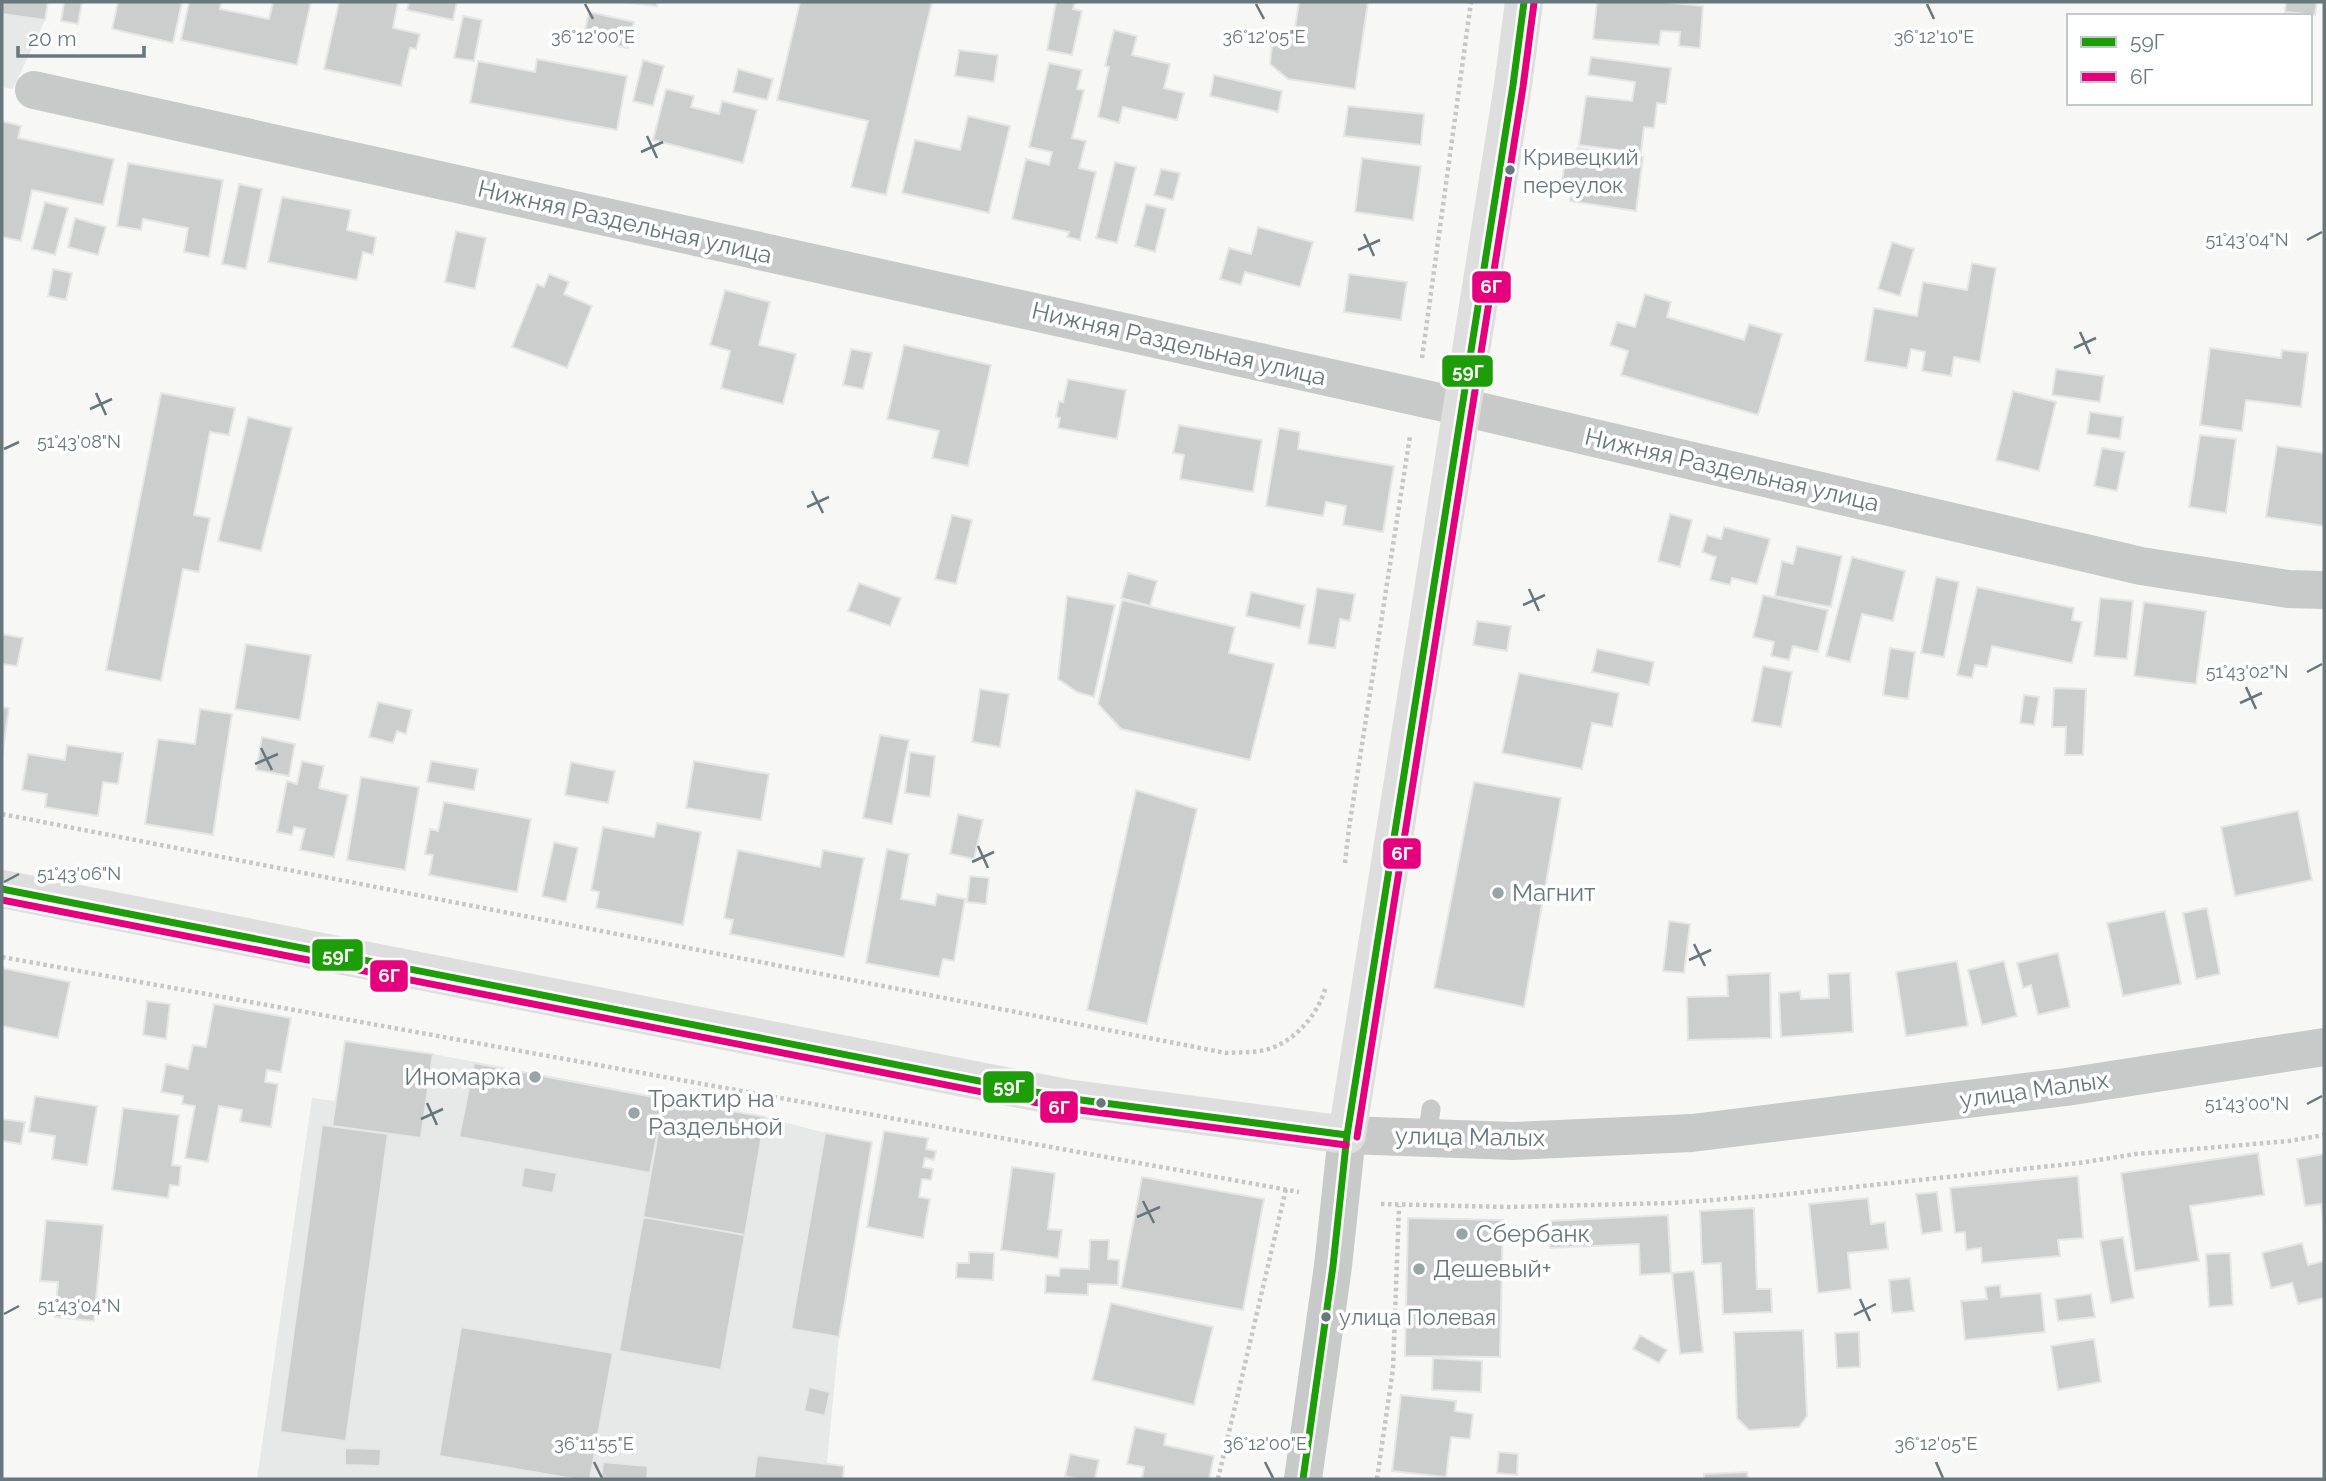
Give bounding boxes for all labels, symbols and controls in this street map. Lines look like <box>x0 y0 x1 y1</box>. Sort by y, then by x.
scale bar <box>18 14 144 58</box>
legend <box>2067 14 2312 105</box>
text: 20 m <box>28 26 76 51</box>
text: 36°12'00"E <box>551 26 635 47</box>
text: 36°12'05"E <box>1223 26 1305 47</box>
text: 36°12'10"E <box>1894 26 1974 47</box>
text: 59Г <box>2130 29 2165 54</box>
text: 6Г <box>2130 64 2154 89</box>
place label: Кривецкий переулок <box>1523 144 1639 198</box>
marker: Кривецкий переулок <box>1503 163 1517 177</box>
street label: Нижняя Раздельная улица <box>475 174 775 269</box>
text: 51°43'04"N <box>2205 229 2289 250</box>
line badge: 6Г <box>1471 270 1512 304</box>
text: 6Г <box>1480 275 1502 297</box>
street label: Нижняя Раздельная улица <box>1029 296 1329 391</box>
line badge: 59Г <box>1441 354 1494 388</box>
text: 59Г <box>1452 360 1484 382</box>
street label: Нижняя Раздельная улица <box>1582 422 1882 517</box>
text: 51°43'08"N <box>37 431 121 452</box>
text: 51°43'02"N <box>2206 661 2288 682</box>
line badge: 6Г <box>1382 837 1422 870</box>
text: 6Г <box>1391 842 1413 864</box>
text: 51°43'06"N <box>37 863 121 884</box>
place label: Магнит <box>1512 878 1596 907</box>
marker: Магнит <box>1490 885 1506 901</box>
line badge: 59Г <box>311 938 364 972</box>
text: 59Г <box>322 944 354 966</box>
line badge: 6Г <box>369 959 409 993</box>
text: 6Г <box>378 964 400 986</box>
place label: Иномарка <box>404 1062 521 1091</box>
street label: улица Малых <box>1958 1065 2110 1114</box>
marker: Иномарка <box>527 1069 543 1085</box>
line badge: 59Г <box>982 1070 1035 1104</box>
text: 59Г <box>993 1075 1025 1097</box>
place label: Трактир на Раздельной <box>648 1084 783 1141</box>
line badge: 6Г <box>1039 1090 1079 1124</box>
text: 51°43'00"N <box>2205 1093 2289 1114</box>
text: 6Г <box>1048 1096 1070 1118</box>
unlabelled marker <box>1094 1096 1108 1110</box>
marker: Трактир на Раздельной <box>626 1105 642 1121</box>
street label: улица Малых <box>1395 1121 1545 1152</box>
place label: Сбербанк <box>1476 1219 1590 1248</box>
marker: Сбербанк <box>1454 1226 1470 1242</box>
place label: Дешевый+ <box>1433 1254 1552 1283</box>
marker: Дешевый+ <box>1411 1261 1427 1277</box>
text: 51°43'04"N <box>37 1295 121 1316</box>
place label: улица Полевая <box>1339 1304 1496 1330</box>
marker: улица Полевая <box>1319 1310 1333 1324</box>
text: 36°11'55"E <box>554 1433 634 1454</box>
text: 36°12'00"E <box>1223 1433 1307 1454</box>
text: 36°12'05"E <box>1895 1433 1977 1454</box>

